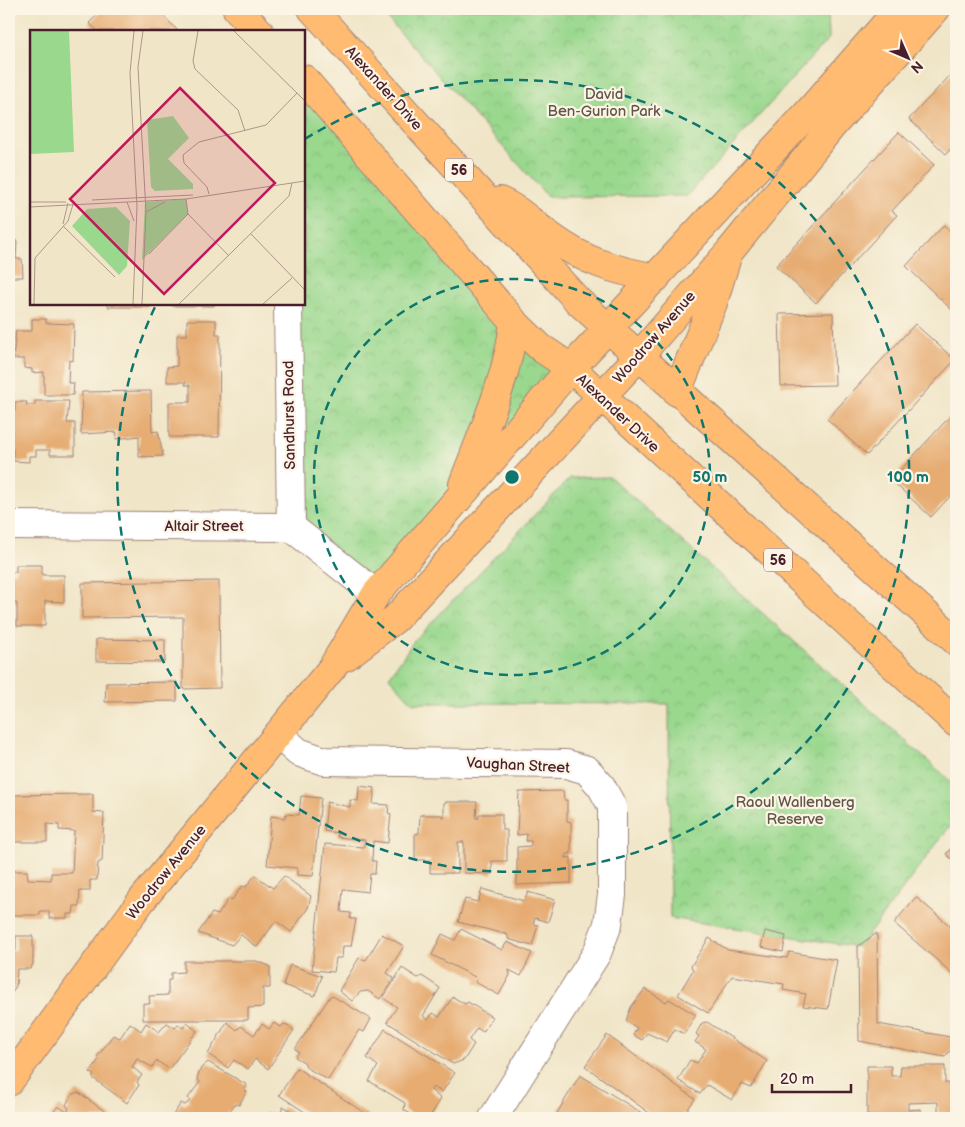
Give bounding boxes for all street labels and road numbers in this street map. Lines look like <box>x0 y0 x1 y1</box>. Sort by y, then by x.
street label: Alexander Drive <box>341 42 426 134</box>
road number: 56 <box>445 158 473 182</box>
street label: Woodrow Avenue <box>609 287 700 388</box>
street label: Sandhurst Road <box>279 360 300 470</box>
street label: Alexander Drive <box>572 370 663 457</box>
street label: Altair Street <box>164 517 244 536</box>
road number: 56 <box>764 548 792 572</box>
street label: Vaughan Street <box>466 753 571 778</box>
street label: Woodrow Avenue <box>122 821 210 924</box>

